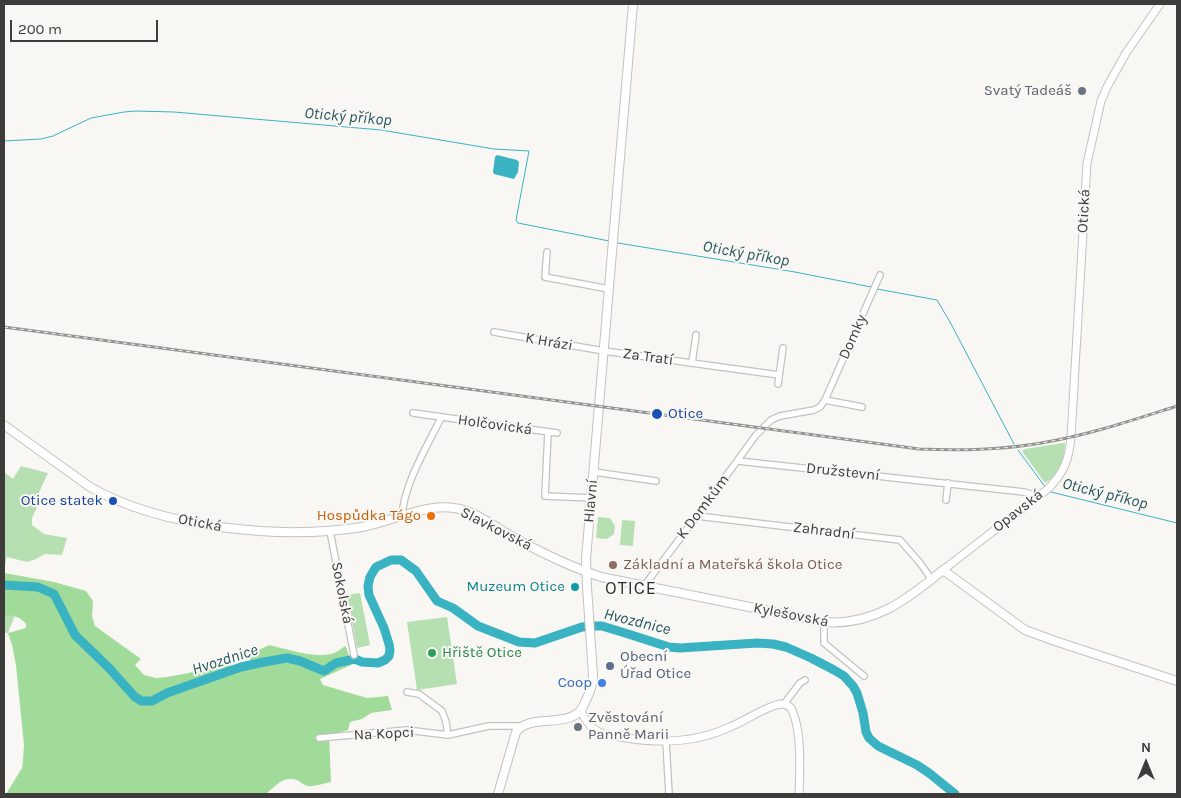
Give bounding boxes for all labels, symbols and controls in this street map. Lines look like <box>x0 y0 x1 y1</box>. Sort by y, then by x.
scale bar <box>12 10 160 42</box>
text: 200 m <box>18 20 62 38</box>
place label: Svatý Tadeáš <box>984 82 1072 100</box>
marker: Svatý Tadeáš <box>1076 85 1088 97</box>
water label: Otický příkop <box>304 104 392 130</box>
street label: Otická <box>1074 188 1094 234</box>
water label: Otický příkop <box>701 237 791 271</box>
street label: Domky <box>835 312 871 362</box>
street label: K Hrázi <box>524 329 574 355</box>
street label: Za Tratí <box>622 345 674 369</box>
place label: Otice <box>668 405 703 423</box>
marker: Otice <box>650 407 664 421</box>
street label: Holčovická <box>457 411 533 439</box>
street label: Družstevní <box>805 459 881 485</box>
street label: K Domkům <box>673 471 733 543</box>
water label: Otický příkop <box>1060 474 1150 514</box>
street label: Hlavní <box>580 479 602 523</box>
street label: Opavská <box>989 486 1047 536</box>
place label: Otice statek <box>21 492 103 510</box>
marker: Otice statek <box>107 495 119 507</box>
street label: Slavkovská <box>457 503 535 555</box>
place label: Hospůdka Tágo <box>317 507 421 525</box>
street label: Otická <box>177 510 223 536</box>
marker: Hospůdka Tágo <box>425 510 437 522</box>
street label: Zahradní <box>792 518 856 544</box>
place label: Základní a Mateřská škola Otice <box>623 556 843 574</box>
marker: Základní a Mateřská škola Otice <box>607 559 619 571</box>
street label: Sokolská <box>327 561 357 625</box>
place label: Muzeum Otice <box>466 578 565 596</box>
district label: OTICE <box>604 578 658 600</box>
marker: Muzeum Otice <box>569 581 581 593</box>
street label: Kylešovská <box>752 599 830 631</box>
water label: Hvozdnice <box>602 604 672 640</box>
water label: Hvozdnice <box>190 640 260 680</box>
place label: Hřiště Otice <box>442 644 522 662</box>
marker: Hřiště Otice <box>426 647 438 659</box>
place label: Obecní Úřad Otice <box>620 648 691 683</box>
marker: Obecní Úřad Otice <box>604 660 616 672</box>
place label: Coop <box>558 674 592 692</box>
marker: Coop <box>596 677 608 689</box>
place label: Zvěstování Panně Marii <box>588 709 669 744</box>
marker: Zvěstování Panně Marii <box>572 721 584 733</box>
street label: Na Kopci <box>353 723 415 745</box>
north arrow <box>1121 738 1171 788</box>
text: N <box>1141 739 1151 756</box>

